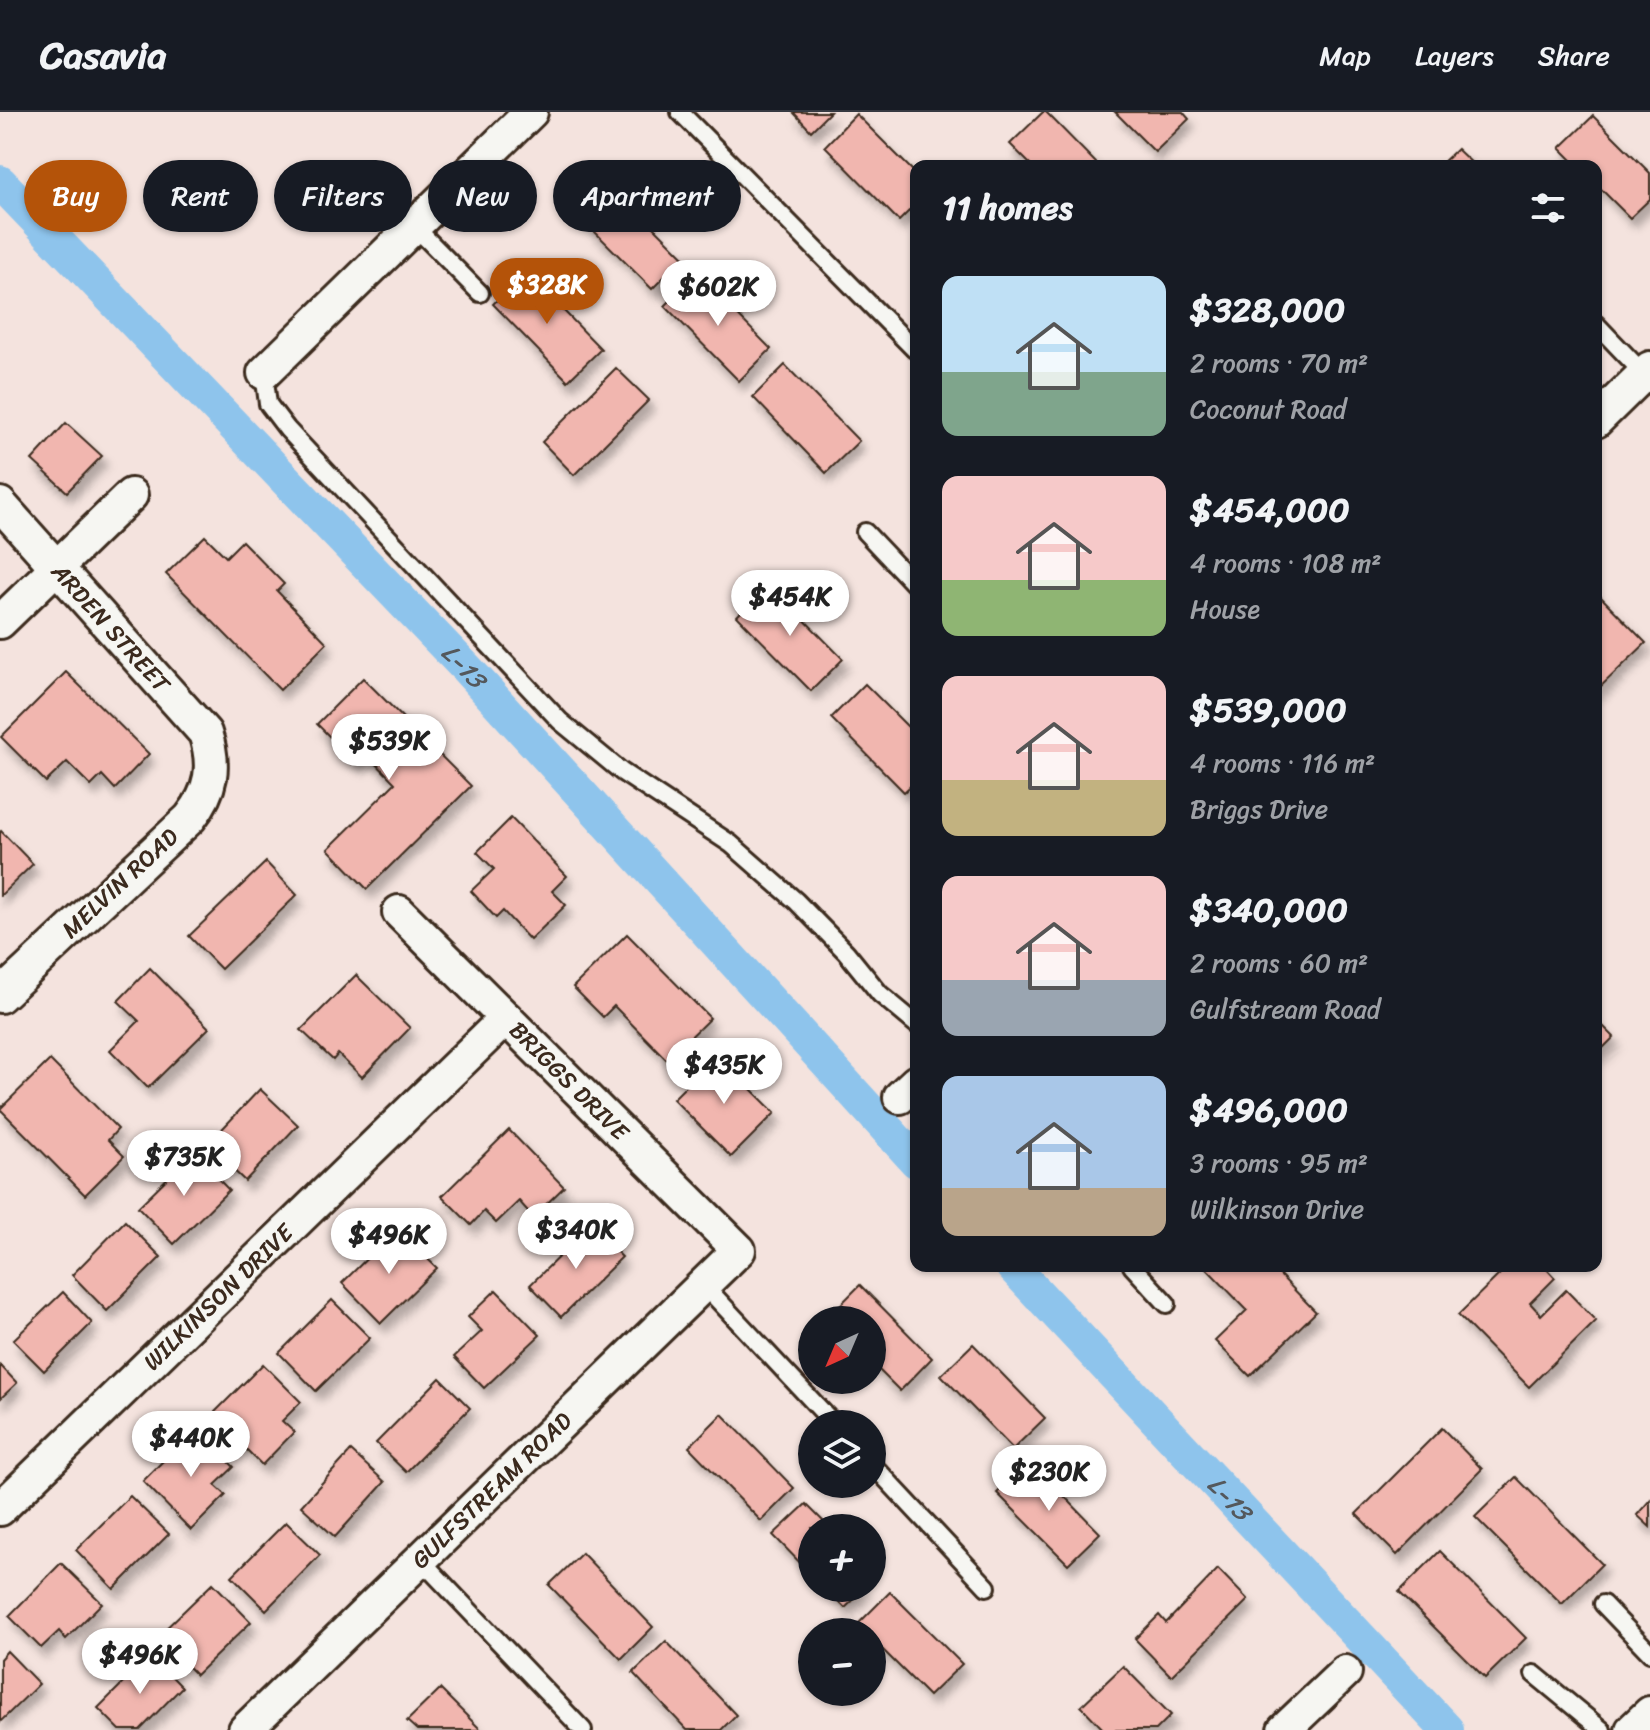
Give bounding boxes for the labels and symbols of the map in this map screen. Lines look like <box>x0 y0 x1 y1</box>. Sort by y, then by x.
pin: $328K <box>491 258 603 326</box>
pin: $602K <box>662 260 774 328</box>
street label: ARDEN STREET <box>40 552 182 704</box>
pin: $454K <box>734 570 846 638</box>
water label: L-13 <box>430 632 500 702</box>
pin: $539K <box>333 714 445 782</box>
street label: MELVIN ROAD <box>51 817 189 949</box>
street label: BRIGGS DRIVE <box>499 1011 640 1152</box>
pin: $435K <box>668 1038 780 1106</box>
pin: $735K <box>128 1130 240 1198</box>
pin: $340K <box>520 1203 632 1271</box>
pin: $496K <box>333 1208 445 1276</box>
street label: WILKINSON DRIVE <box>133 1212 305 1381</box>
north arrow <box>798 1306 886 1394</box>
street label: GULFSTREAM ROAD <box>401 1401 582 1579</box>
pin: $440K <box>135 1411 247 1479</box>
pin: $230K <box>993 1445 1105 1513</box>
water label: L-13 <box>1196 1464 1266 1535</box>
pin: $496K <box>84 1628 196 1696</box>

